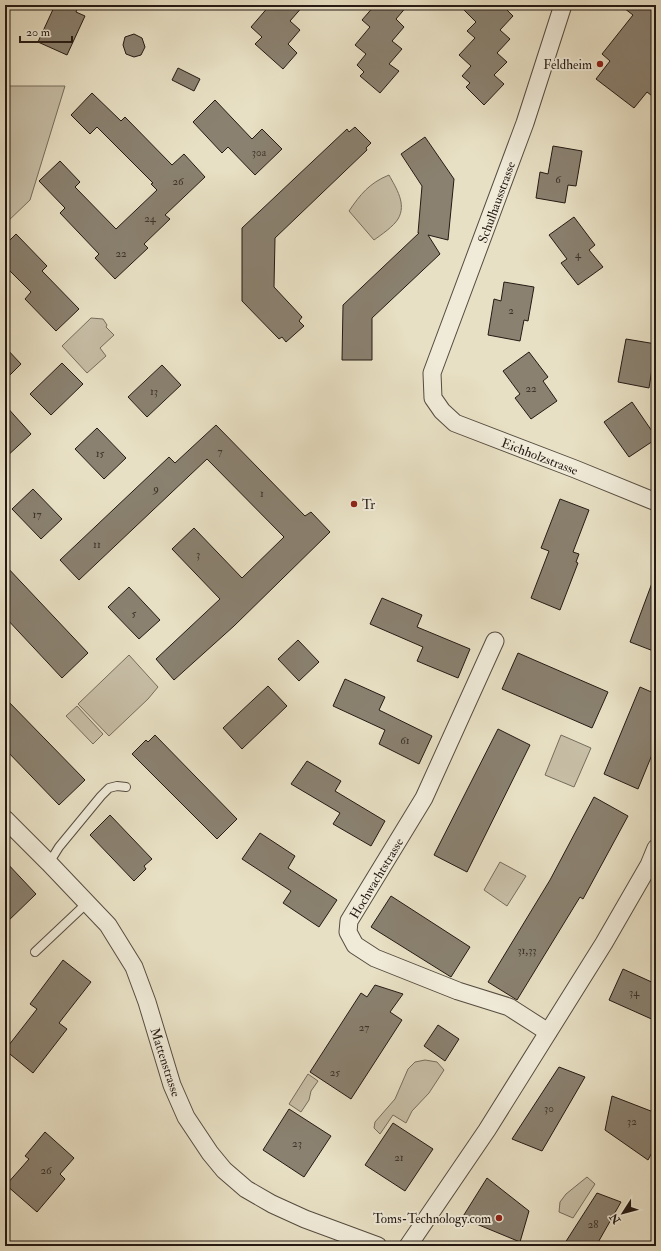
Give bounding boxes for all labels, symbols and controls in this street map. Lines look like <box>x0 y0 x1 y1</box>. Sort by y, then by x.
scale bar <box>20 18 72 44</box>
text: 20 m <box>26 25 51 40</box>
place label: Feldheim <box>543 57 592 73</box>
marker: Feldheim <box>595 59 605 69</box>
house number: 30a <box>252 146 267 159</box>
street label: Schulhausstrasse <box>475 159 519 245</box>
house number: 6 <box>555 173 562 186</box>
house number: 26 <box>172 175 185 188</box>
house number: 24 <box>144 212 157 225</box>
house number: 22 <box>115 247 127 260</box>
house number: 4 <box>575 248 582 261</box>
house number: 2 <box>508 304 514 317</box>
house number: 22 <box>525 382 537 395</box>
house number: 13 <box>150 385 158 398</box>
street label: Eichholzstrasse <box>499 435 581 479</box>
house number: 7 <box>217 445 223 458</box>
house number: 15 <box>96 447 105 460</box>
house number: 9 <box>152 482 159 495</box>
house number: 1 <box>260 487 264 500</box>
place label: Tr <box>362 497 375 513</box>
marker: Tr <box>349 499 359 509</box>
house number: 17 <box>33 508 41 521</box>
house number: 11 <box>93 538 101 551</box>
house number: 3 <box>196 548 200 561</box>
house number: 5 <box>132 607 137 620</box>
house number: 61 <box>400 734 410 747</box>
street label: Hochwachtstrasse <box>346 835 408 922</box>
house number: 31,33 <box>517 944 537 957</box>
house number: 34 <box>629 986 640 999</box>
house number: 27 <box>359 1021 369 1034</box>
street label: Mattenstrasse <box>146 1026 184 1099</box>
house number: 25 <box>330 1066 340 1079</box>
house number: 30 <box>544 1102 554 1115</box>
house number: 32 <box>627 1115 637 1128</box>
house number: 23 <box>292 1137 302 1150</box>
house number: 21 <box>394 1151 404 1164</box>
house number: 26 <box>40 1164 53 1177</box>
north arrow <box>603 1193 643 1233</box>
text: N <box>606 1210 624 1227</box>
place label: Toms-Technology.com <box>373 1211 491 1228</box>
marker: Toms-Technology.com <box>494 1213 504 1223</box>
house number: 28 <box>588 1218 598 1231</box>

